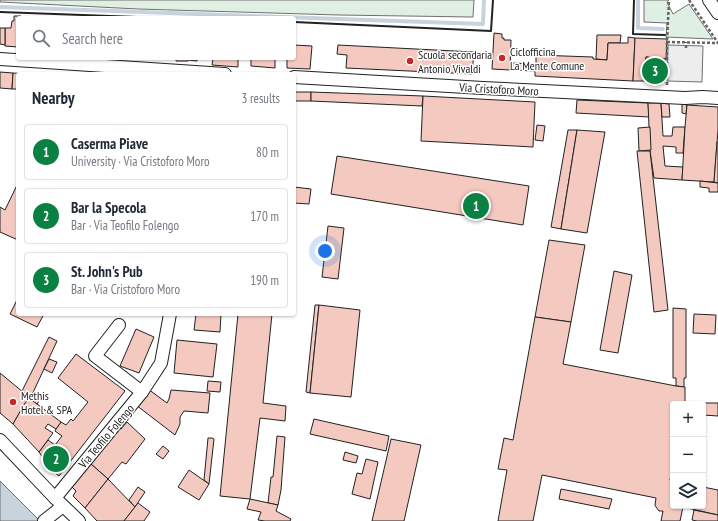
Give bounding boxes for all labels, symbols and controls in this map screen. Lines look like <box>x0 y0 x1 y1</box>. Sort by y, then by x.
search box <box>16 16 296 60</box>
icon: search <box>30 27 52 49</box>
text: Search here <box>62 29 123 48</box>
place label: Ciclofficina La Mente Comune <box>510 44 584 73</box>
place label: Scuola secondaria Antonio Vivaldi <box>418 47 492 76</box>
marker: Ciclofficina La Mente Comune <box>497 53 507 63</box>
marker: Scuola secondaria Antonio Vivaldi <box>405 56 415 66</box>
pin: 3 <box>642 56 668 86</box>
street label: Via Cristoforo Moro <box>458 79 539 99</box>
text: Nearby <box>32 87 75 109</box>
text: 3 results <box>241 90 280 107</box>
text: Caserma Piave <box>71 134 148 153</box>
text: 1 <box>43 144 49 161</box>
text: 80 m <box>256 144 279 161</box>
text: University · Via Cristoforo Moro <box>71 153 210 170</box>
pin: 1 <box>463 191 489 221</box>
text: Bar la Specola <box>71 198 146 217</box>
text: 2 <box>43 208 49 225</box>
text: 170 m <box>250 208 279 225</box>
text: Bar · Via Teofilo Folengo <box>71 217 179 234</box>
your location <box>315 241 335 261</box>
text: St. John's Pub <box>71 262 143 281</box>
text: 3 <box>43 272 49 289</box>
text: 190 m <box>250 272 279 289</box>
text: Bar · Via Cristoforo Moro <box>71 281 180 298</box>
place label: Methis Hotel & SPA <box>21 388 72 417</box>
marker: Methis Hotel & SPA <box>8 397 18 407</box>
street label: Via Teofilo Folengo <box>74 401 137 472</box>
map controls <box>670 401 706 509</box>
button: + <box>670 401 706 437</box>
button: − <box>670 437 706 473</box>
pin: 2 <box>43 444 69 474</box>
button: layers <box>670 473 706 509</box>

